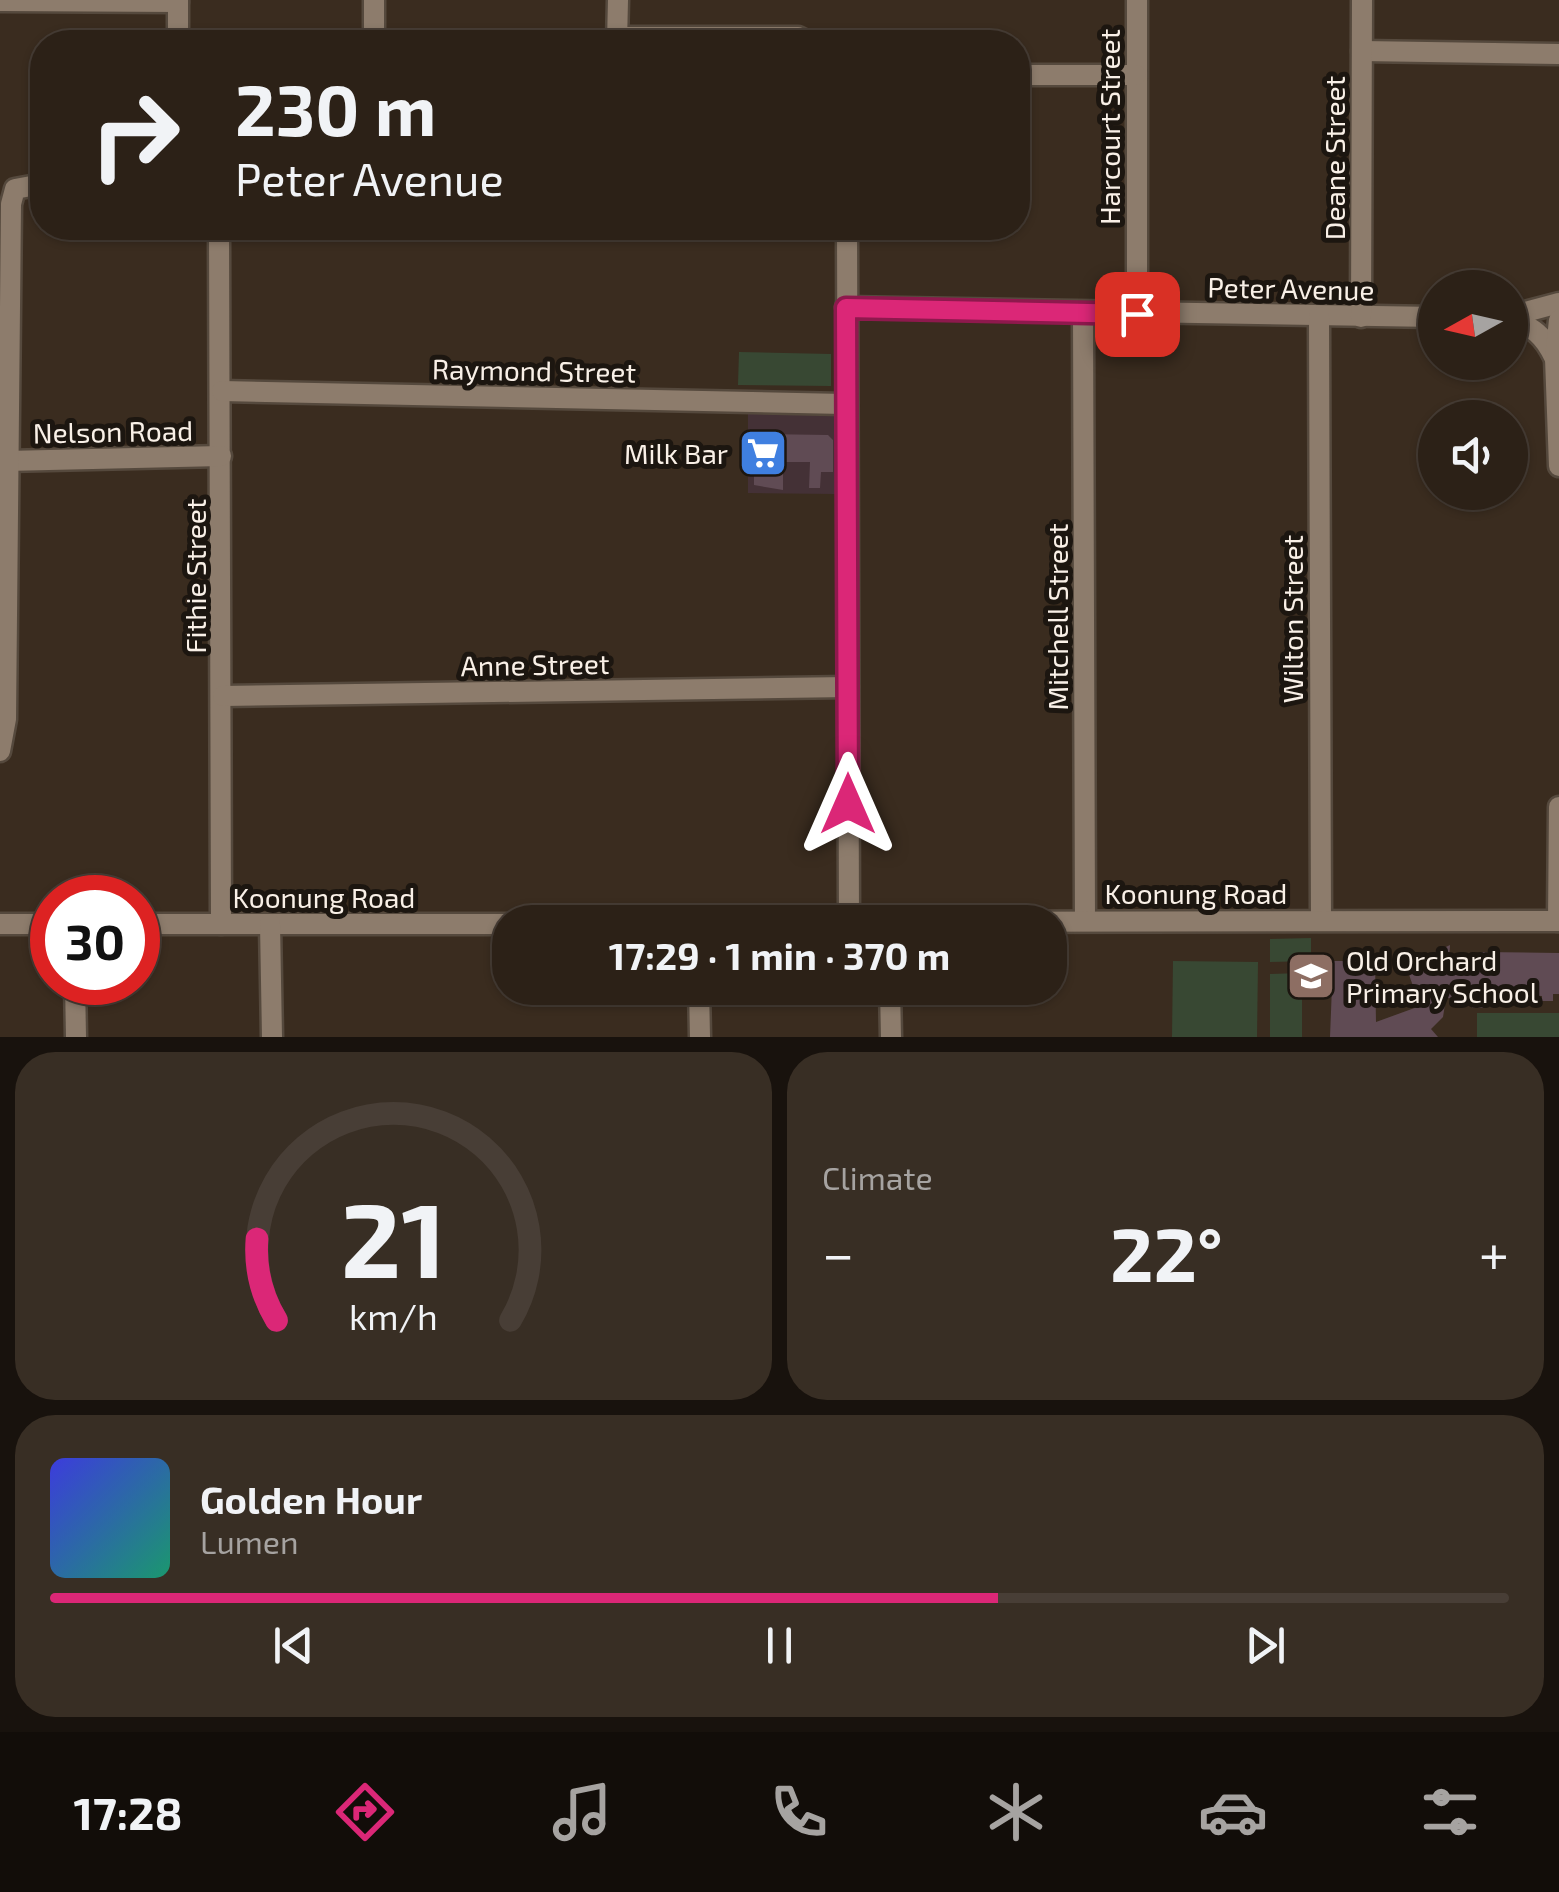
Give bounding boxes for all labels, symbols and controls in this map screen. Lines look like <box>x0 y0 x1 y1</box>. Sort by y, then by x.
street label: Harcourt Street <box>1092 29 1126 225</box>
text: 230 m <box>235 66 436 150</box>
icon: right <box>70 70 200 200</box>
street label: Deane Street <box>1317 76 1351 240</box>
text: Peter Avenue <box>235 151 504 205</box>
street label: Peter Avenue <box>1207 270 1375 306</box>
north arrow <box>1418 270 1528 380</box>
map controls <box>1418 270 1528 510</box>
pin <box>1095 272 1180 357</box>
icon: arrive <box>1110 287 1165 342</box>
street label: Raymond Street <box>432 351 636 389</box>
button: sound <box>1418 400 1528 510</box>
street label: Nelson Road <box>33 413 193 449</box>
supermarket icon: Milk Bar <box>737 427 789 479</box>
place label: Milk Bar <box>624 436 728 470</box>
street label: Fithie Street <box>178 498 212 654</box>
street label: Mitchell Street <box>1040 523 1074 711</box>
street label: Wilton Street <box>1275 535 1309 703</box>
street label: Anne Street <box>460 646 610 682</box>
position arrow <box>796 752 900 856</box>
speed limit sign: 30 <box>30 875 160 1005</box>
street label: Koonung Road <box>1105 876 1287 910</box>
street label: Koonung Road <box>233 880 415 914</box>
text: 17:29 · 1 min · 370 m <box>609 932 950 978</box>
place label: Old Orchard Primary School <box>1346 943 1539 1009</box>
school or university icon: Old Orchard Primary School <box>1285 950 1337 1002</box>
text: Climate <box>822 1158 933 1196</box>
text: 21 <box>341 1174 446 1299</box>
text: 22° <box>1110 1207 1223 1297</box>
text: − <box>822 1219 854 1285</box>
text: + <box>1479 1219 1509 1285</box>
text: km/h <box>349 1294 438 1337</box>
text: Golden Hour <box>200 1476 422 1522</box>
text: Lumen <box>200 1522 299 1560</box>
icon: previous <box>266 1618 321 1673</box>
icon: pause <box>752 1618 807 1673</box>
icon: next <box>1238 1618 1293 1673</box>
icon: directions <box>330 1777 400 1847</box>
icon: music <box>547 1777 617 1847</box>
icon: phone <box>764 1777 834 1847</box>
icon: climate <box>981 1777 1051 1847</box>
icon: car <box>1198 1777 1268 1847</box>
icon: filters <box>1415 1777 1485 1847</box>
text: 17:28 <box>74 1785 183 1839</box>

